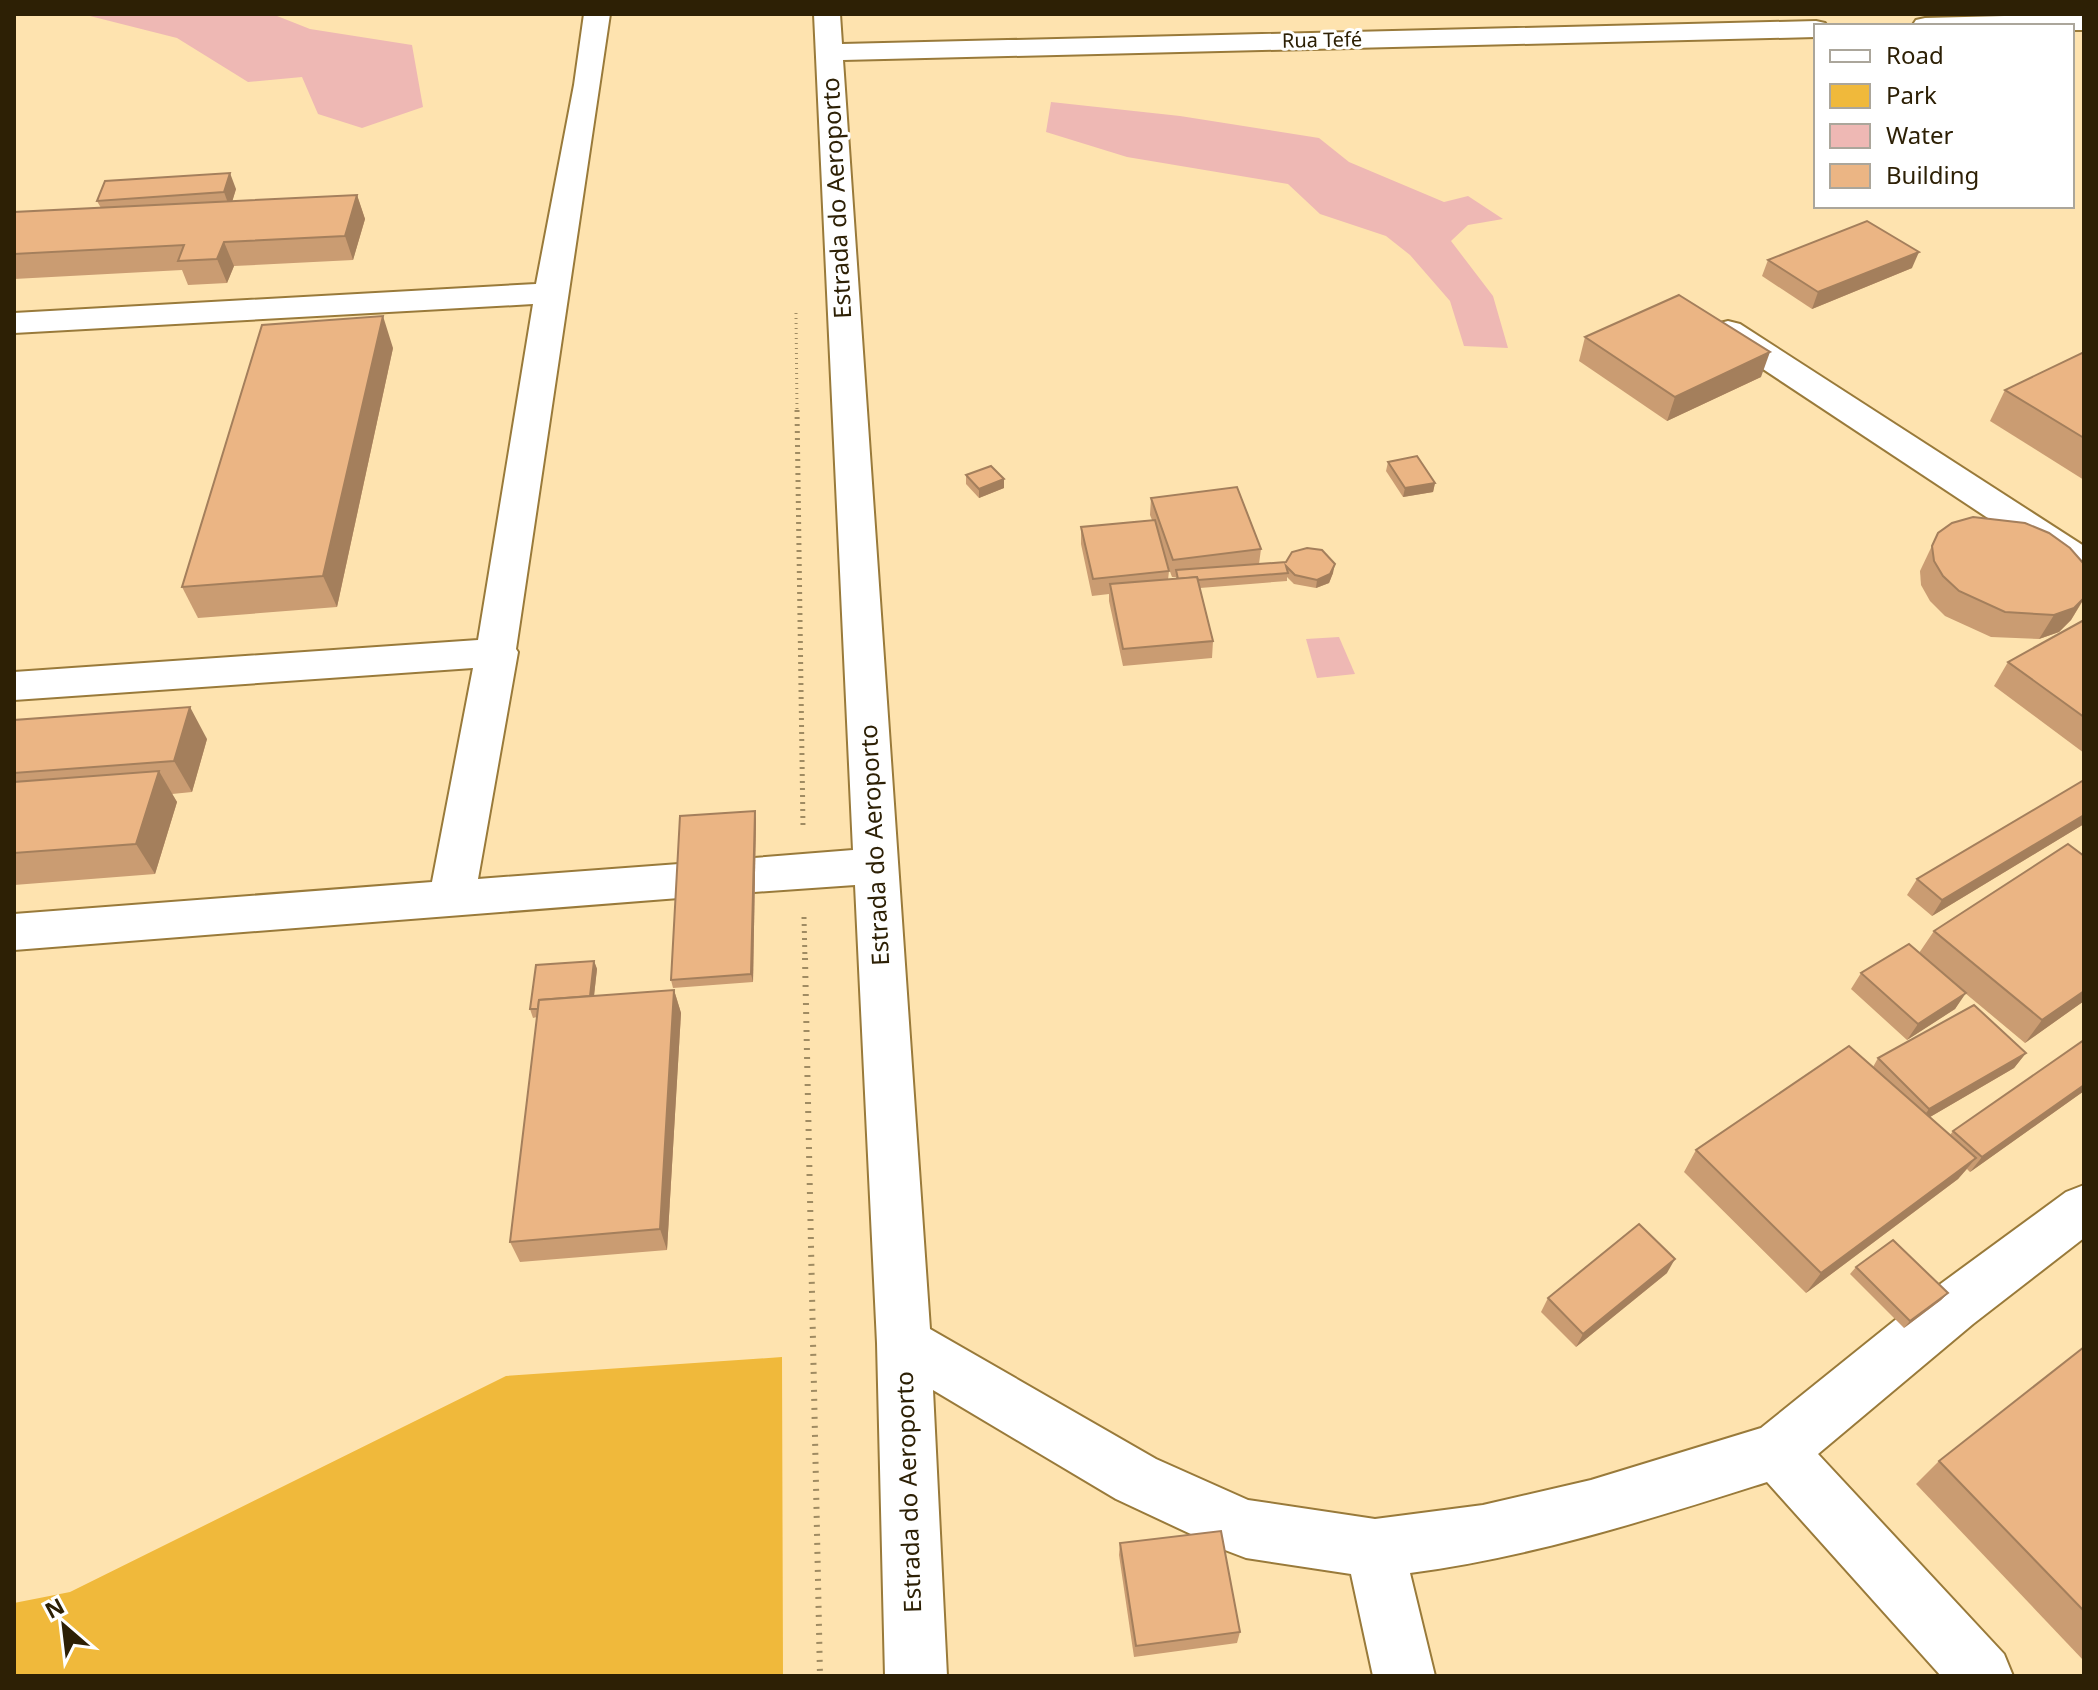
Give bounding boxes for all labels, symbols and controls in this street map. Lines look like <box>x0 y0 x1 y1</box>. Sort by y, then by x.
legend <box>1814 24 2074 208</box>
street label: Rua Tefé <box>1282 25 1362 54</box>
text: Road <box>1886 38 1944 71</box>
street label: Estrada do Aeroporto <box>813 77 858 320</box>
text: Park <box>1886 78 1937 111</box>
text: Water <box>1886 118 1954 151</box>
text: Building <box>1886 158 1979 191</box>
street label: Estrada do Aeroporto <box>851 724 896 967</box>
street label: Estrada do Aeroporto <box>887 1371 928 1613</box>
north arrow <box>24 1586 104 1666</box>
text: N <box>39 1590 69 1625</box>

